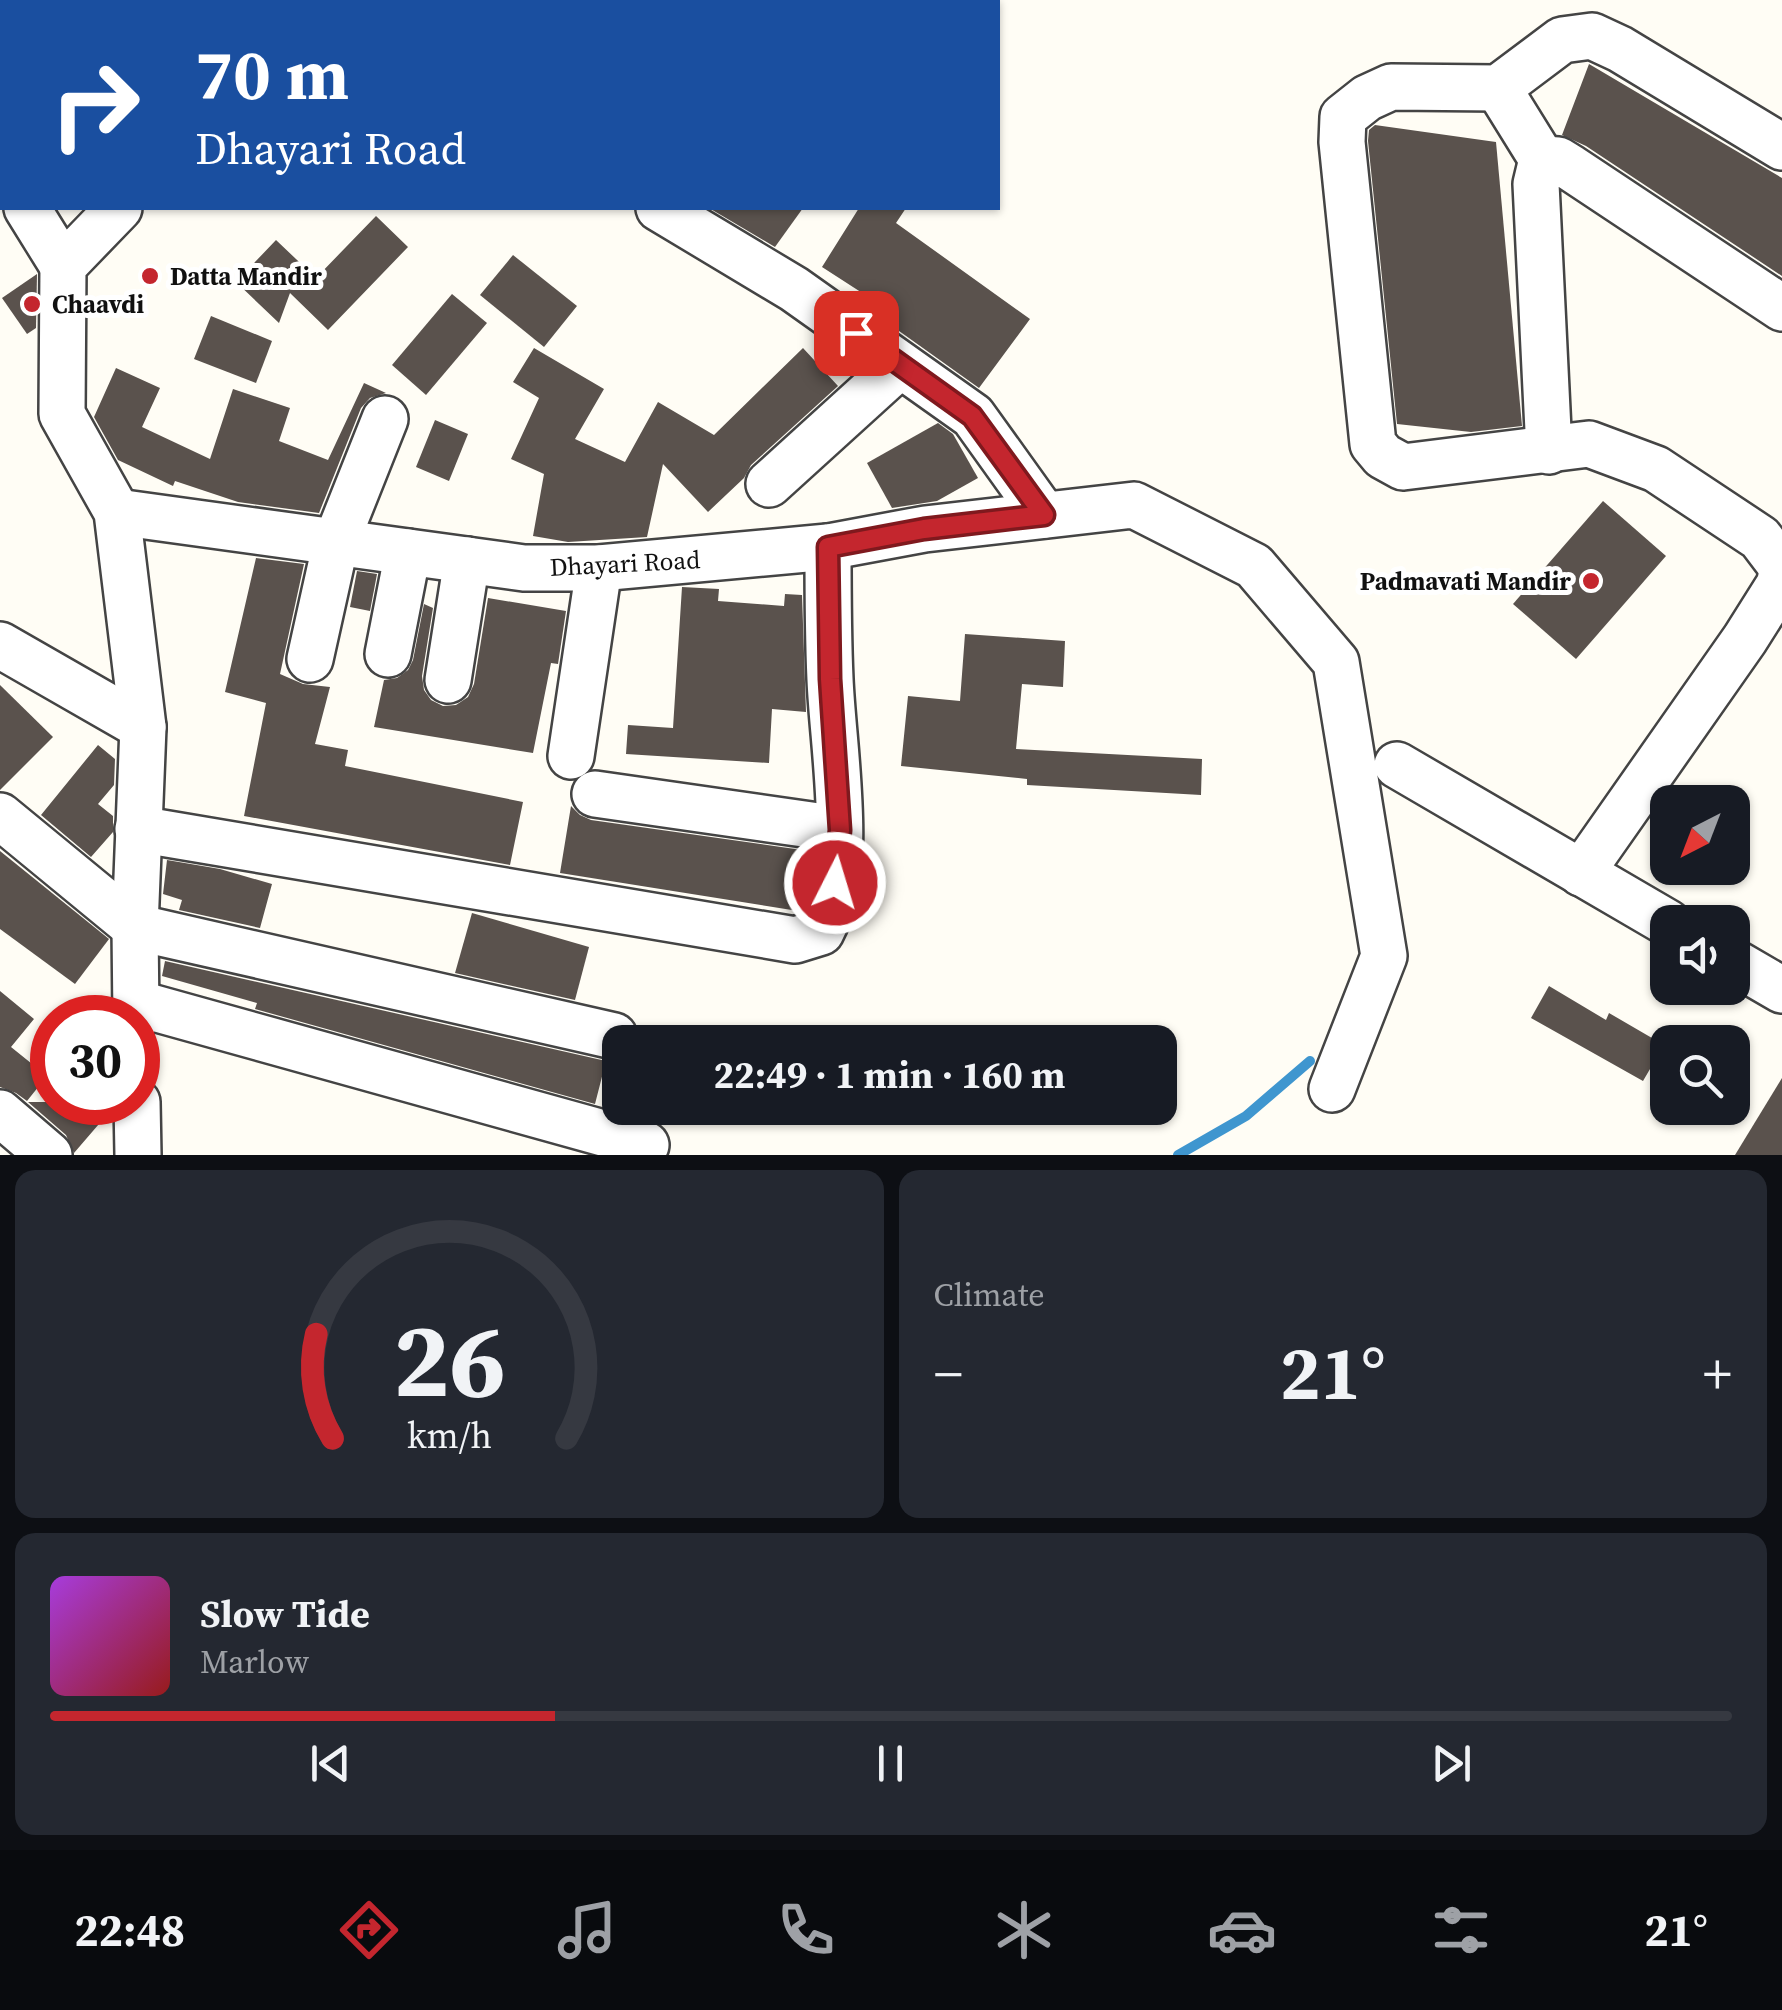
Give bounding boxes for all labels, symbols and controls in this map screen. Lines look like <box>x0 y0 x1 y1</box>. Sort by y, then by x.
text: 70 m <box>195 26 349 122</box>
icon: right <box>30 40 160 170</box>
text: Dhayari Road <box>195 117 466 179</box>
place label: Datta Mandir <box>170 259 322 293</box>
marker: Datta Mandir <box>139 265 161 287</box>
place label: Chaavdi <box>52 287 144 321</box>
pin <box>814 291 899 376</box>
marker: Chaavdi <box>21 293 43 315</box>
icon: arrive <box>829 306 884 361</box>
street label: Dhayari Road <box>549 542 701 584</box>
place label: Padmavati Mandir <box>1360 564 1571 598</box>
marker: Padmavati Mandir <box>1580 570 1602 592</box>
north arrow <box>1650 785 1750 885</box>
map controls <box>1650 785 1750 1125</box>
position arrow <box>783 831 887 935</box>
button: sound <box>1650 905 1750 1005</box>
speed limit sign: 30 <box>30 995 160 1125</box>
button: search <box>1650 1025 1750 1125</box>
text: 22:49 · 1 min · 160 m <box>713 1049 1066 1101</box>
text: Climate <box>934 1273 1045 1317</box>
text: 26 <box>393 1288 506 1431</box>
text: 21° <box>1280 1321 1386 1424</box>
text: − <box>934 1336 963 1411</box>
text: + <box>1703 1336 1732 1411</box>
text: km/h <box>407 1411 492 1460</box>
text: Slow Tide <box>200 1588 370 1640</box>
text: Marlow <box>200 1640 309 1684</box>
icon: previous <box>303 1736 358 1791</box>
icon: pause <box>863 1736 918 1791</box>
icon: next <box>1424 1736 1479 1791</box>
icon: directions <box>334 1895 404 1965</box>
icon: music <box>552 1895 622 1965</box>
icon: phone <box>771 1895 841 1965</box>
icon: climate <box>989 1895 1059 1965</box>
icon: car <box>1207 1895 1277 1965</box>
icon: filters <box>1426 1895 1496 1965</box>
text: 22:48 <box>74 1899 185 1961</box>
text: 21° <box>1644 1899 1708 1961</box>

